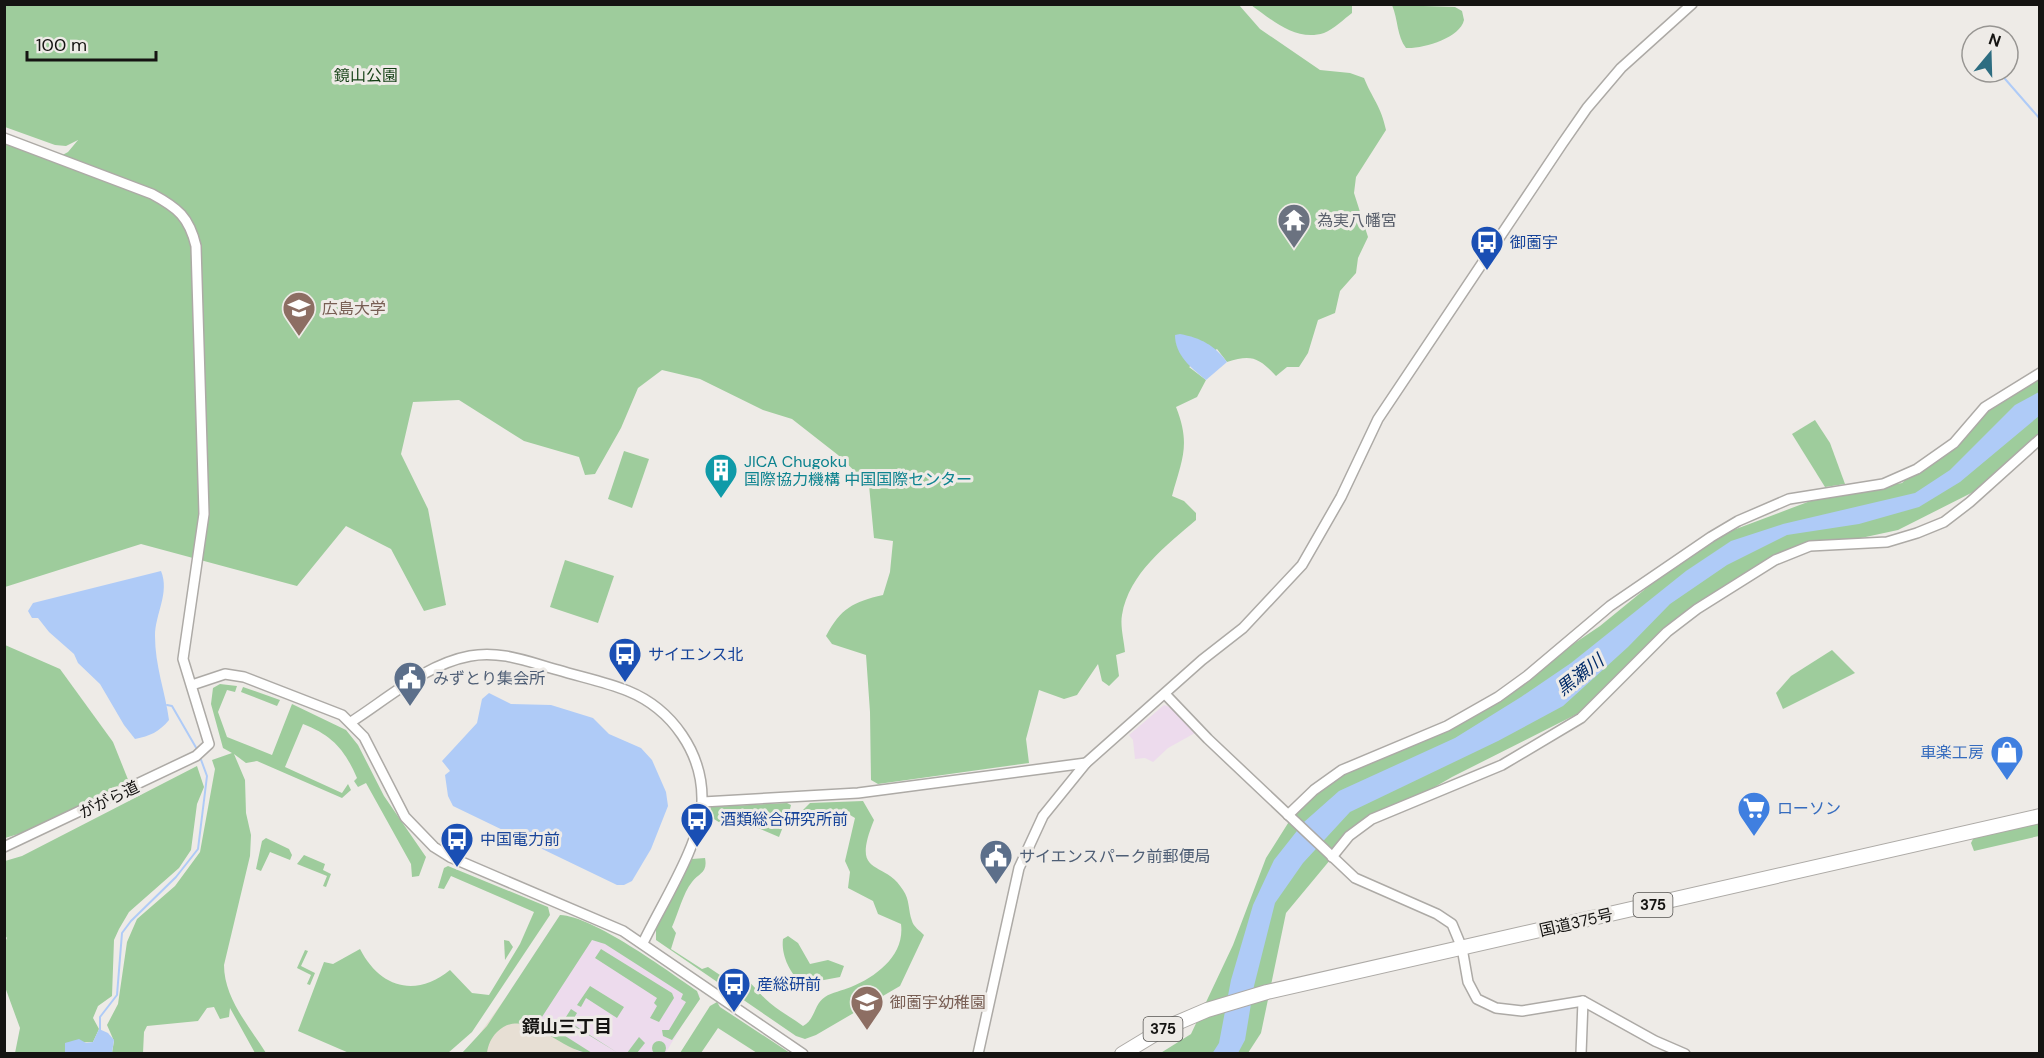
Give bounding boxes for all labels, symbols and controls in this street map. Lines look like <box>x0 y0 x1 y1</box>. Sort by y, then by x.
scale bar <box>27 24 156 62</box>
north arrow <box>1960 24 2020 84</box>
text: N <box>1986 28 2004 52</box>
text: 100 m <box>36 33 87 57</box>
park label: 鏡山公園 <box>334 65 398 86</box>
temple icon: 為実八幡宮 <box>1276 202 1312 249</box>
place label: 為実八幡宮 <box>1317 210 1397 231</box>
bus stop icon: 御薗宇 <box>1469 224 1505 271</box>
place label: 御薗宇 <box>1510 232 1558 253</box>
school or university icon: 広島大学 <box>281 290 317 337</box>
place label: 広島大学 <box>322 298 386 319</box>
place label: JICA Chugoku 国際協力機構 中国国際センター <box>744 451 972 490</box>
building icon: JICA Chugoku 国際協力機構 中国国際センター <box>703 452 739 499</box>
bus stop icon: サイエンス北 <box>607 636 643 683</box>
place label: サイエンス北 <box>648 644 744 665</box>
water label: 黒瀬川 <box>1551 648 1610 701</box>
public building icon: みずとり集会所 <box>392 660 428 707</box>
place label: みずとり集会所 <box>433 668 545 689</box>
shop icon: 車楽工房 <box>1989 734 2025 781</box>
place label: 車楽工房 <box>1920 742 1984 763</box>
street label: ががら道 <box>76 776 143 823</box>
supermarket icon: ローソン <box>1736 790 1772 837</box>
place label: ローソン <box>1777 798 1841 819</box>
bus stop icon: 酒類総合研究所前 <box>679 801 715 848</box>
place label: 酒類総合研究所前 <box>720 809 848 830</box>
bus stop icon: 中国電力前 <box>439 821 475 868</box>
place label: 中国電力前 <box>480 829 560 850</box>
public building icon: サイエンスパーク前郵便局 <box>978 838 1014 885</box>
place label: サイエンスパーク前郵便局 <box>1019 846 1211 867</box>
road number: 375 <box>1634 893 1672 917</box>
street label: 国道375号 <box>1537 904 1615 941</box>
bus stop icon: 産総研前 <box>716 966 752 1013</box>
place label: 産総研前 <box>757 974 821 995</box>
school or university icon: 御薗宇幼稚園 <box>849 984 885 1031</box>
place label: 御薗宇幼稚園 <box>890 992 986 1013</box>
district label: 鏡山三丁目 <box>521 1015 612 1039</box>
road number: 375 <box>1144 1017 1182 1041</box>

